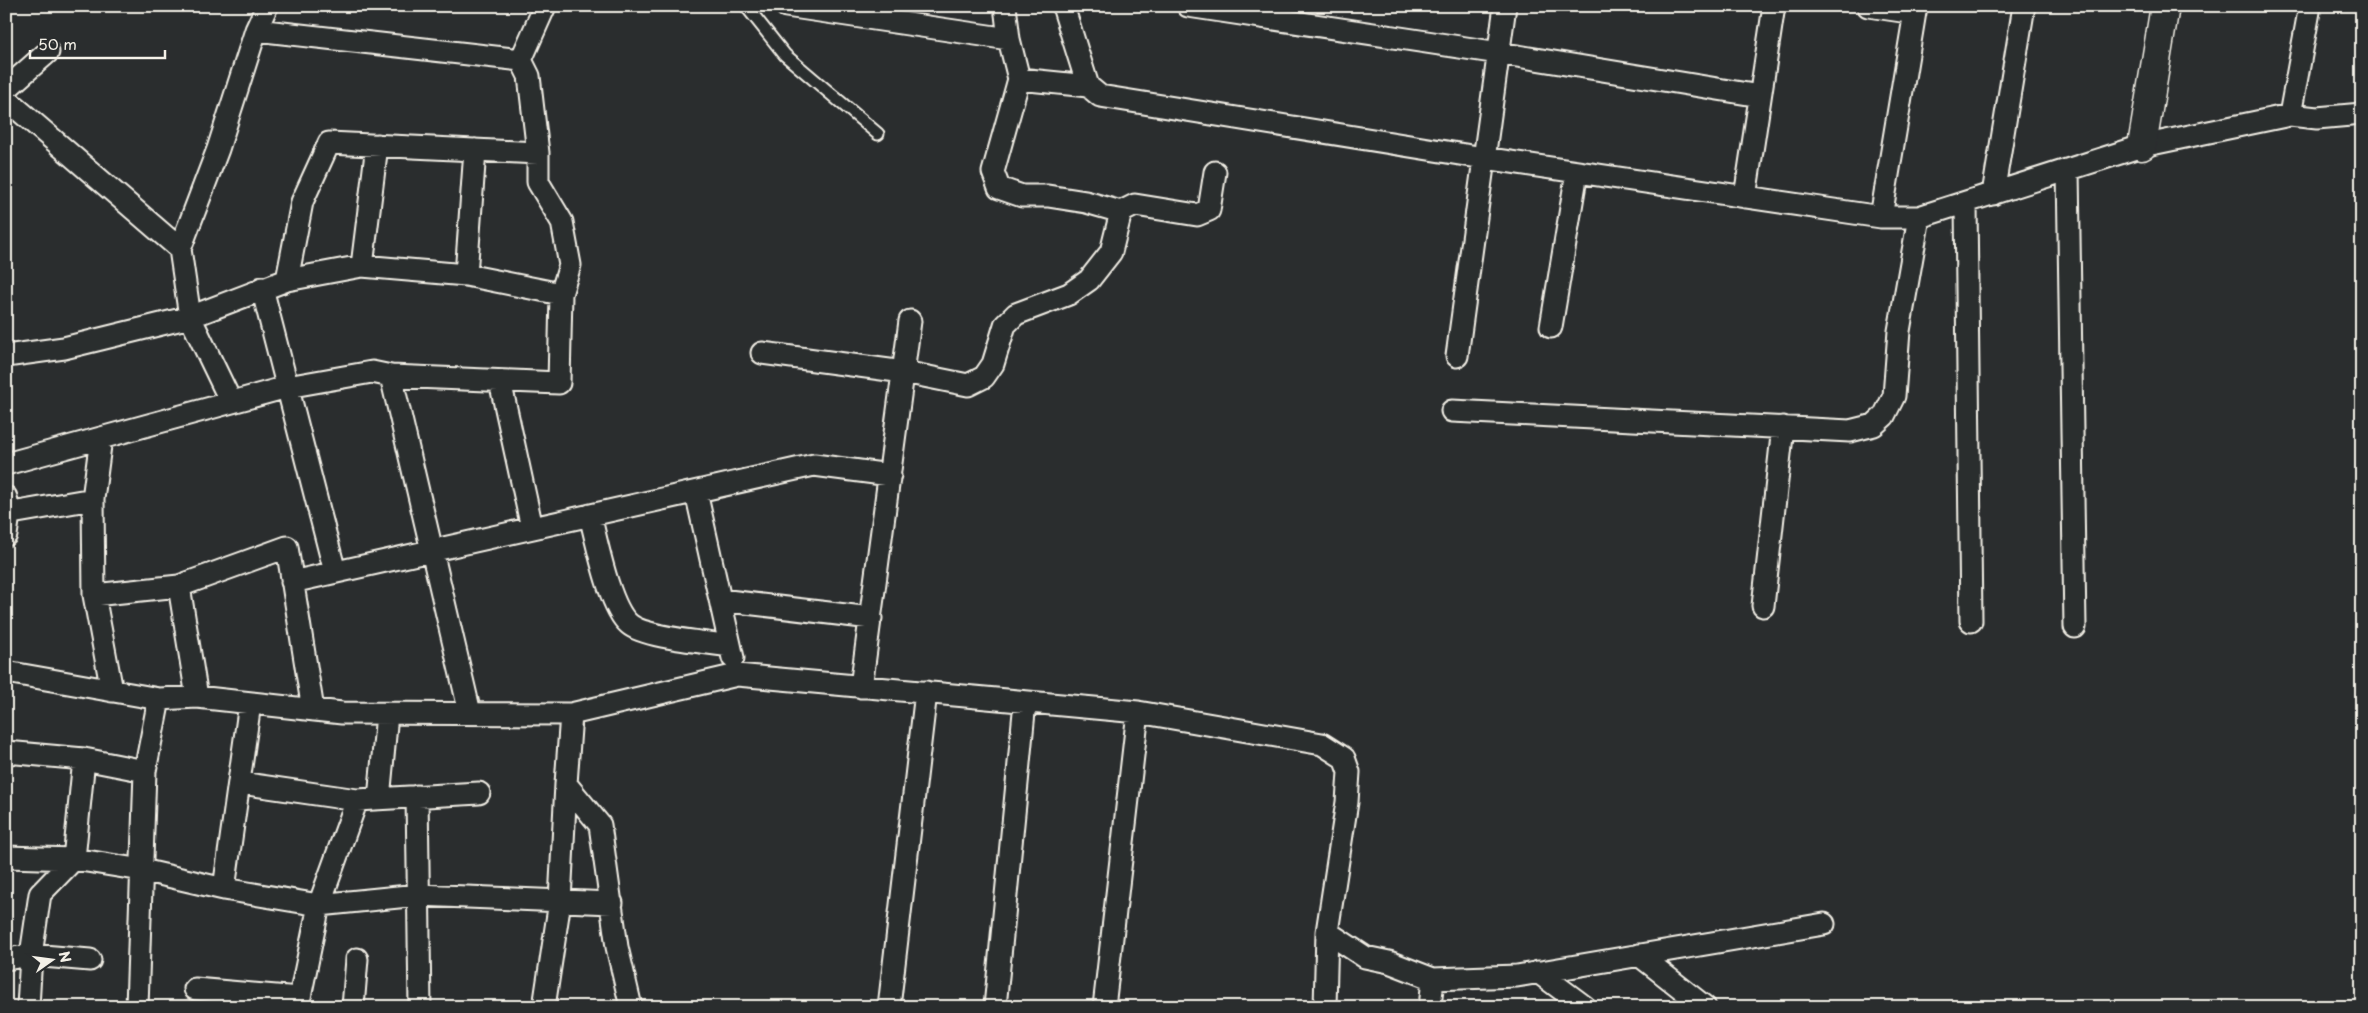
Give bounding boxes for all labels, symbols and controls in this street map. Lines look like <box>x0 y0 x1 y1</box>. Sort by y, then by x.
scale bar <box>30 28 165 60</box>
text: 50 m <box>38 32 77 55</box>
north arrow <box>28 936 78 986</box>
text: N <box>54 949 77 965</box>

